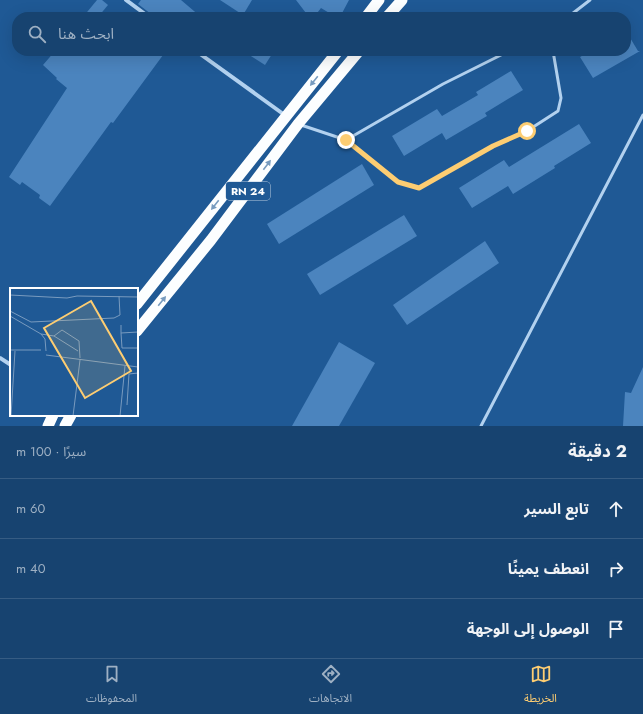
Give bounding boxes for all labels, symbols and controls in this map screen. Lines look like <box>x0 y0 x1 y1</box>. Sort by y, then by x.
search box <box>12 12 631 56</box>
icon: search <box>26 23 48 45</box>
text: ابحث هنا <box>58 23 114 45</box>
one-way arrow <box>309 76 318 87</box>
route start <box>518 122 536 140</box>
route end <box>337 131 355 149</box>
one-way arrow <box>263 160 271 170</box>
road number: RN 24 <box>226 182 270 200</box>
one-way arrow <box>211 199 219 210</box>
inset map <box>10 288 138 416</box>
one-way arrow <box>157 295 166 306</box>
text: 2 دقيقة <box>568 439 627 463</box>
text: سيرًا · 100 m <box>16 442 86 461</box>
text: تابع السير <box>524 498 589 520</box>
icon: ahead <box>605 498 627 520</box>
text: 60 m <box>16 499 45 518</box>
text: انعطف يمينًا <box>508 558 589 580</box>
icon: right <box>605 558 627 580</box>
text: 40 m <box>16 559 45 578</box>
text: الوصول إلى الوجهة <box>467 618 589 640</box>
icon: arrive <box>605 618 627 640</box>
tab: المحفوظات <box>86 663 137 710</box>
tab: الاتجاهات <box>309 663 352 710</box>
tab: الخريطة <box>524 663 557 710</box>

